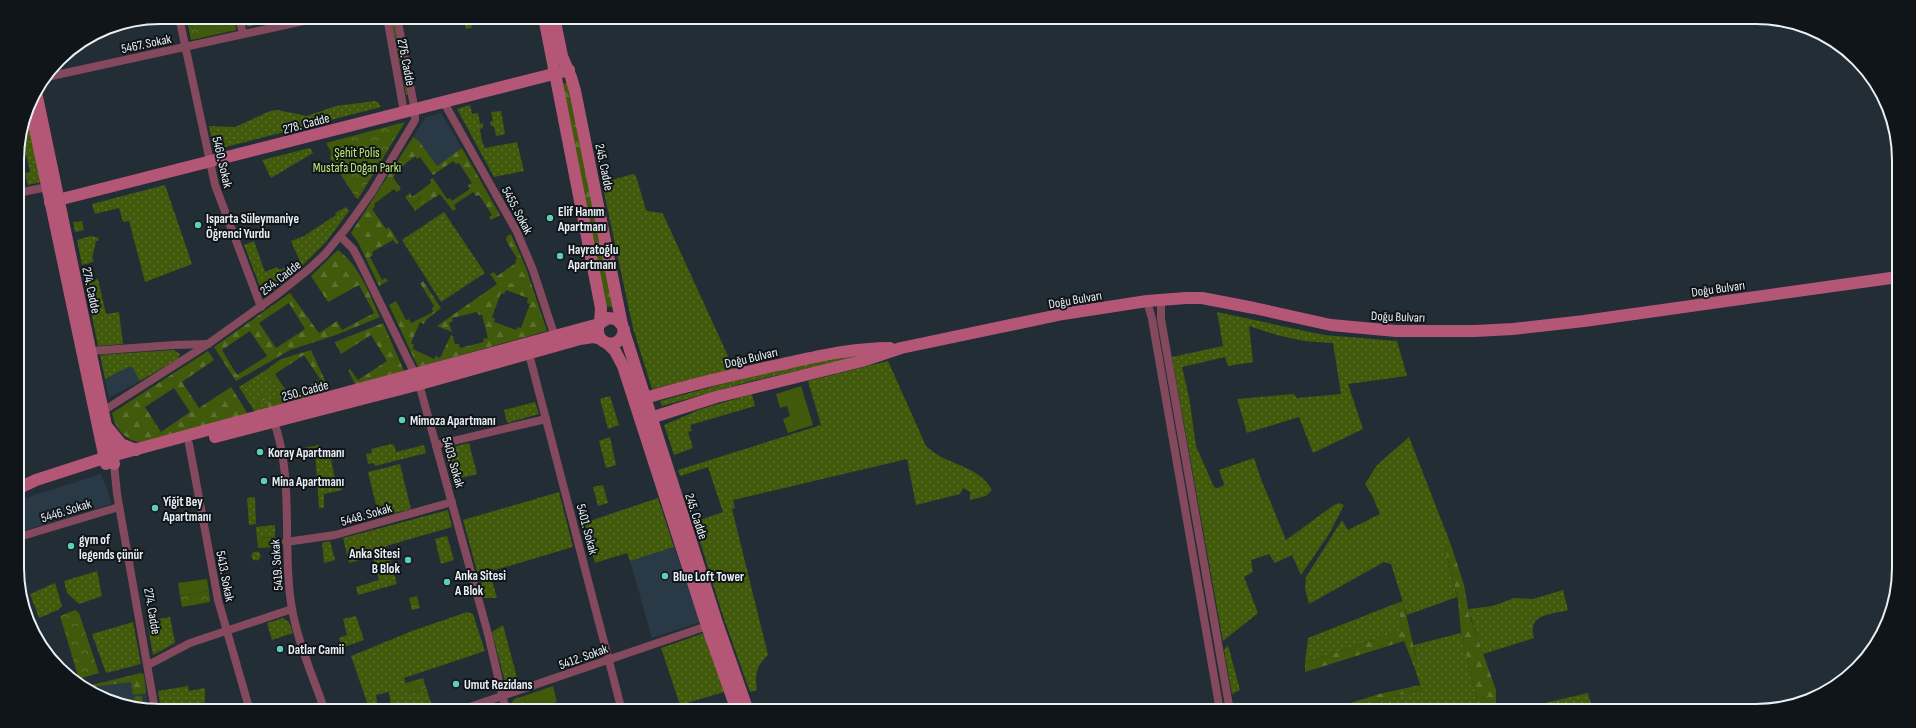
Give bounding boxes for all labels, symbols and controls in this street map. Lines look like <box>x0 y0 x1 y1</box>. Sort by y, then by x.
street label: 5467. Sokak <box>120 31 173 57</box>
street label: 276. Cadde <box>394 37 418 87</box>
street label: 278. Cadde <box>281 110 331 138</box>
street label: 5460. Sokak <box>208 135 236 189</box>
street label: 245. Cadde <box>591 142 617 192</box>
park label: Şehit Polis Mustafa Doğan Parkı <box>313 145 401 176</box>
street label: 5455. Sokak <box>498 184 536 237</box>
place label: Elif Hanım Apartmanı <box>557 204 607 235</box>
place label: Isparta Süleymaniye Öğrenci Yurdu <box>206 211 299 242</box>
marker: Elif Hanım Apartmanı <box>545 213 555 223</box>
marker: Isparta Süleymaniye Öğrenci Yurdu <box>193 220 203 230</box>
place label: Hayratoğlu Apartmanı <box>567 242 619 273</box>
marker: Hayratoğlu Apartmanı <box>555 251 565 261</box>
street label: 254. Cadde <box>257 257 304 299</box>
street label: 274. Cadde <box>78 266 104 315</box>
street label: Doğu Bulvarı <box>1690 277 1746 301</box>
street label: Doğu Bulvarı <box>1047 287 1103 313</box>
street label: Doğu Bulvarı <box>1371 308 1425 326</box>
street label: Doğu Bulvarı <box>723 344 779 372</box>
street label: 250. Cadde <box>280 377 330 405</box>
place label: Mimoza Apartmanı <box>410 413 496 429</box>
marker: Mimoza Apartmanı <box>397 415 407 425</box>
street label: 5403. Sokak <box>438 435 468 490</box>
place label: Koray Apartmanı <box>268 445 345 461</box>
marker: Koray Apartmanı <box>255 447 265 457</box>
place label: Mina Apartmanı <box>272 474 345 490</box>
marker: Mina Apartmanı <box>259 476 269 486</box>
street label: 245. Cadde <box>681 491 711 541</box>
place label: Yiğit Bey Apartmanı <box>162 494 212 525</box>
street label: 5446. Sokak <box>39 496 94 526</box>
street label: 5448. Sokak <box>339 500 394 530</box>
street label: 5401. Sokak <box>573 502 601 556</box>
marker: Yiğit Bey Apartmanı <box>150 503 160 513</box>
place label: gym of legends çünür <box>79 532 143 563</box>
street label: 5419. Sokak <box>267 539 287 591</box>
marker: gym of legends çünür <box>66 541 76 551</box>
place label: Anka Sitesi B Blok <box>348 546 401 577</box>
street label: 5413. Sokak <box>212 550 238 603</box>
marker: Anka Sitesi B Blok <box>403 555 413 565</box>
place label: Anka Sitesi A Blok <box>454 568 506 599</box>
place label: Blue Loft Tower <box>673 569 744 585</box>
marker: Blue Loft Tower <box>660 571 670 581</box>
marker: Anka Sitesi A Blok <box>442 577 452 587</box>
street label: 274. Cadde <box>140 587 164 636</box>
street label: 5412. Sokak <box>557 641 610 673</box>
place label: Datlar Camii <box>288 642 344 658</box>
marker: Datlar Camii <box>275 644 285 654</box>
place label: Umut Rezidans <box>464 677 533 693</box>
marker: Umut Rezidans <box>451 679 461 689</box>

